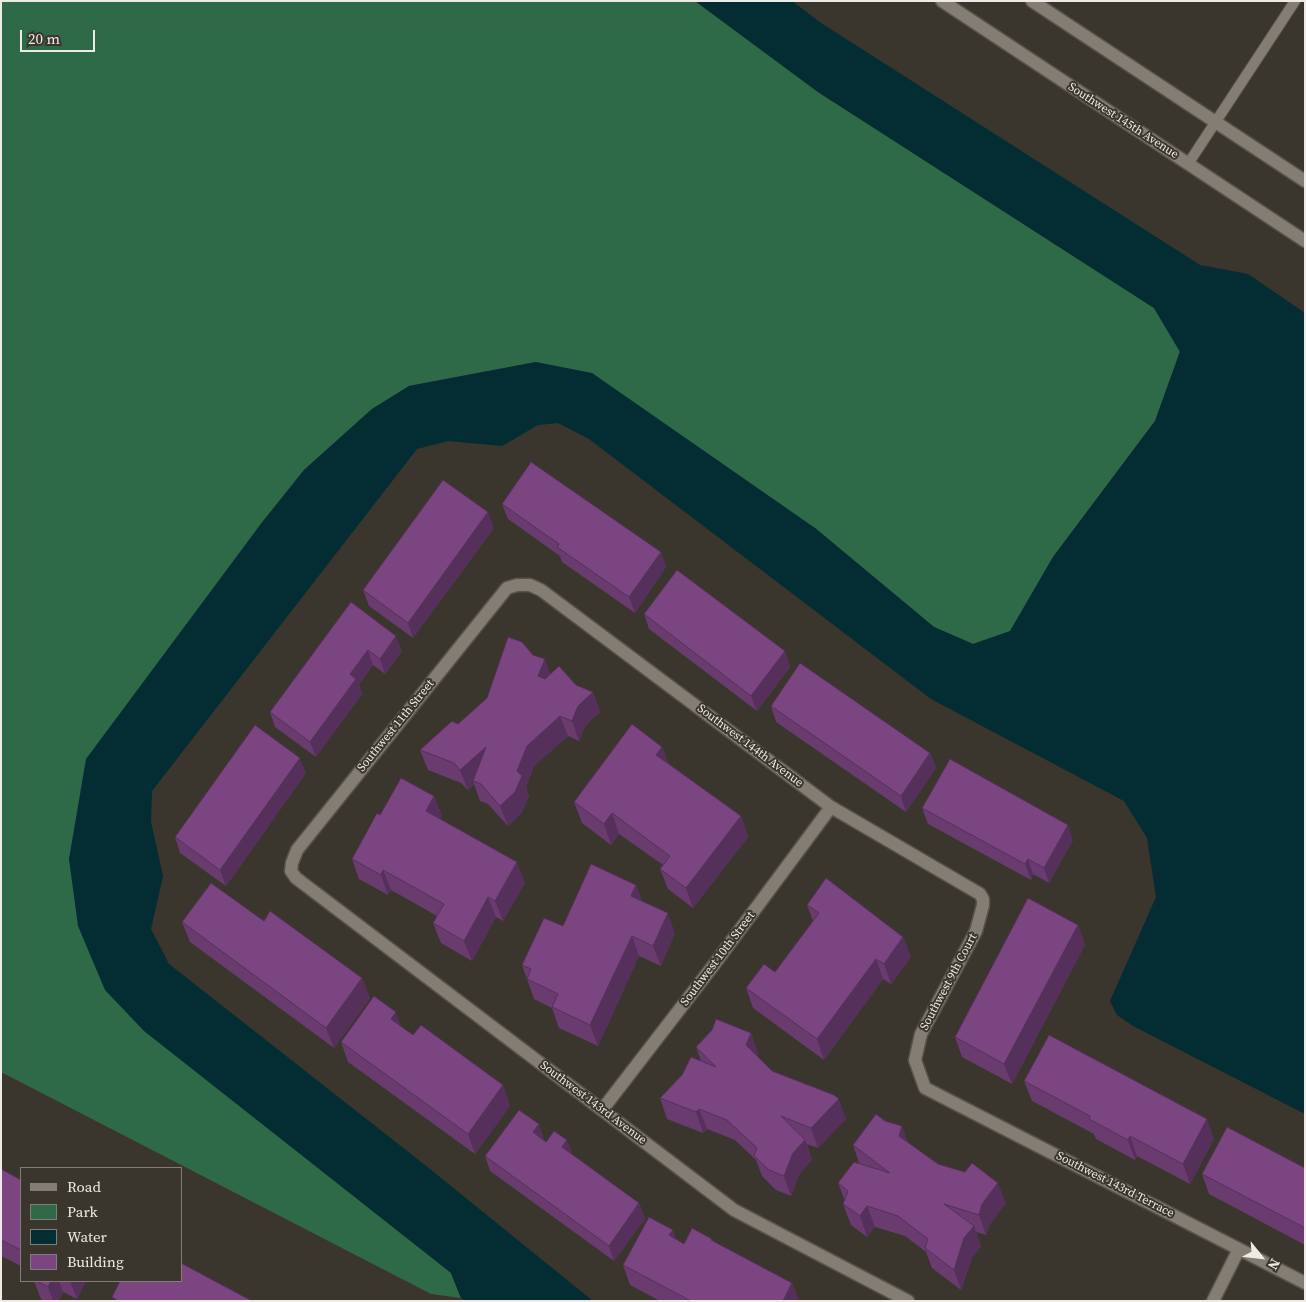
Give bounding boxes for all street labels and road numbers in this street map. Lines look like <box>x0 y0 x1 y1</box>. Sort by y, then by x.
street label: Southwest 145th Avenue <box>1065 80 1181 162</box>
street label: Southwest 11th Street <box>354 677 438 775</box>
street label: Southwest 144th Avenue <box>694 702 806 790</box>
street label: Southwest 10th Street <box>678 909 758 1009</box>
street label: Southwest 9th Court <box>917 931 981 1033</box>
street label: Southwest 143rd Avenue <box>537 1058 649 1148</box>
street label: Southwest 143rd Terrace <box>1054 1149 1176 1221</box>

